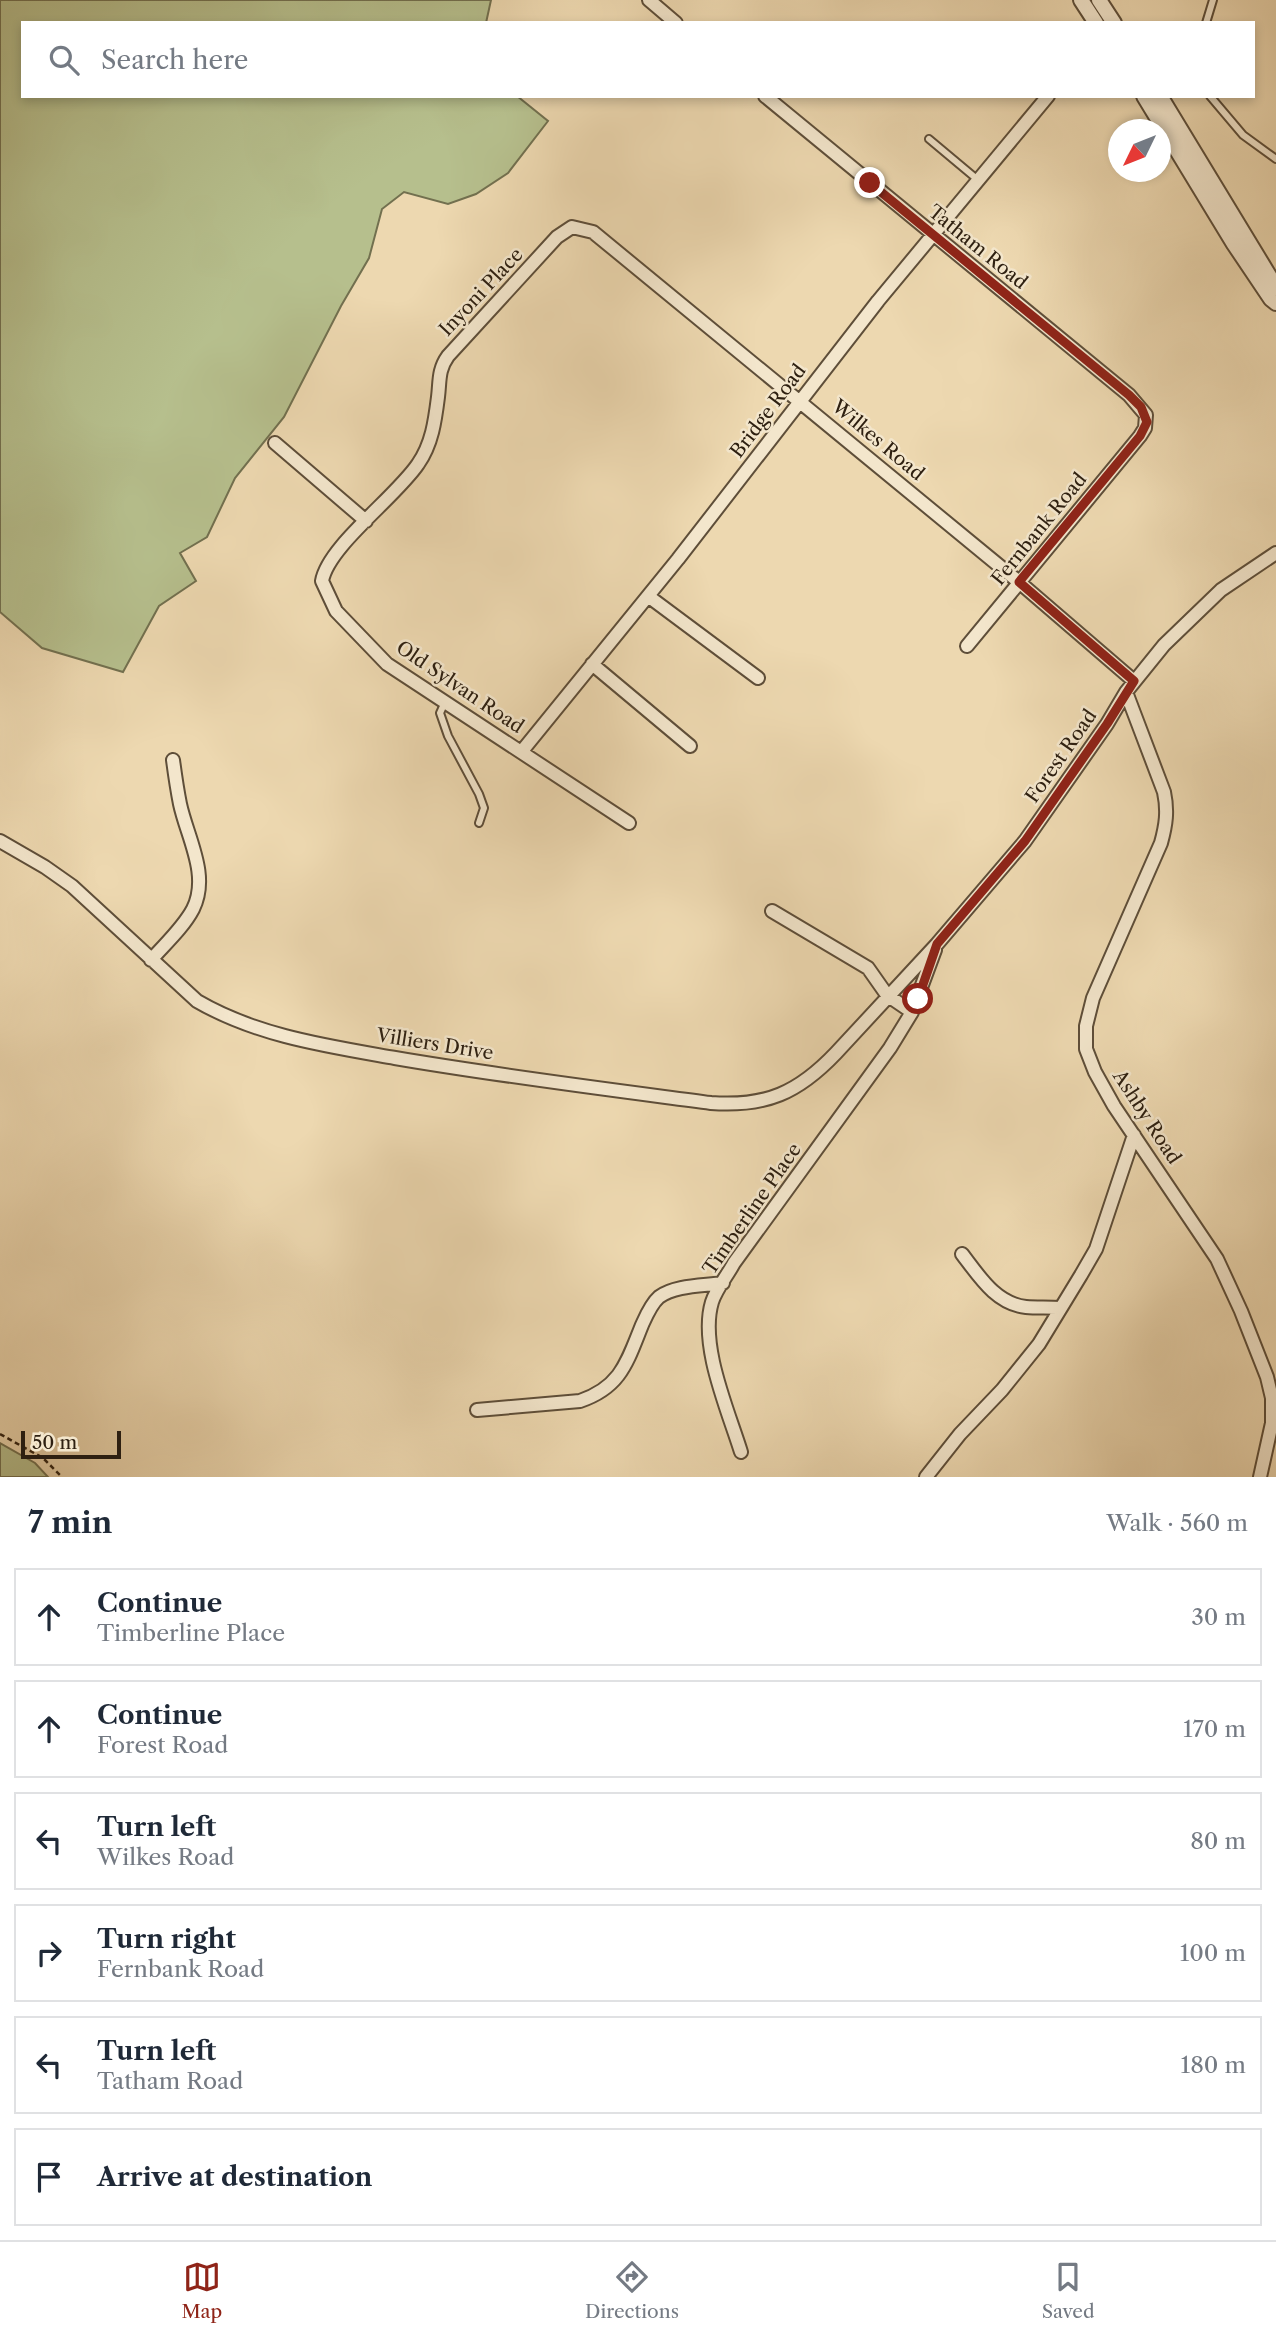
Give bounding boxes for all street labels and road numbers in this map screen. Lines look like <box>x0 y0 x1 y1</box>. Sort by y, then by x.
street label: Tatham Road <box>924 200 1033 294</box>
street label: Inyoni Place <box>434 243 528 341</box>
street label: Bridge Road <box>725 359 811 462</box>
street label: Wilkes Road <box>826 394 929 486</box>
street label: Fernbank Road <box>987 468 1092 590</box>
street label: Old Sylvan Road <box>392 636 528 738</box>
street label: Forest Road <box>1020 705 1102 807</box>
street label: Villiers Drive <box>374 1023 495 1065</box>
street label: Ashby Road <box>1108 1065 1186 1169</box>
street label: Timberline Place <box>698 1139 806 1279</box>

